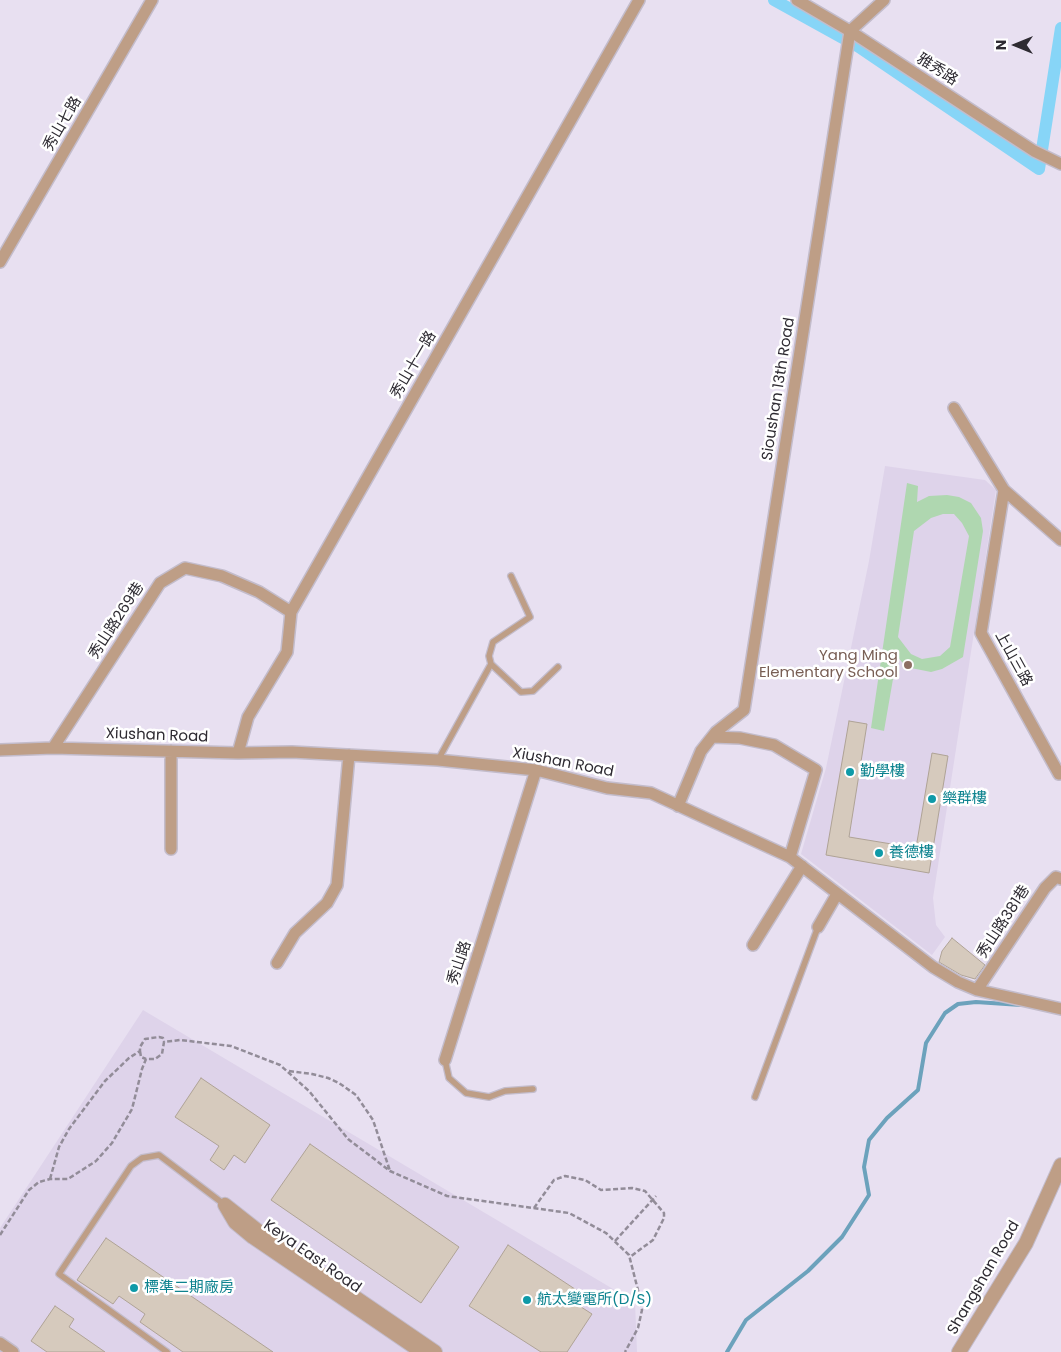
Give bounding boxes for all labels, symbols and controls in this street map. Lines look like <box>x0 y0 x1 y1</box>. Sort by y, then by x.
north arrow <box>991 20 1041 70</box>
text: N <box>991 40 1011 50</box>
street label: 雅秀路 <box>913 50 961 90</box>
street label: 秀山七路 <box>40 94 86 154</box>
street label: Sioushan 13th Road <box>759 316 799 462</box>
street label: 秀山十一路 <box>387 328 441 402</box>
street label: 秀山路269巷 <box>86 579 148 663</box>
street label: 上山三路 <box>991 628 1035 690</box>
place label: Yang Ming Elementary School <box>759 647 898 682</box>
marker: Yang Ming Elementary School <box>902 659 914 671</box>
street label: Xiushan Road <box>105 725 209 747</box>
street label: Xiushan Road <box>511 744 615 782</box>
place label: 勤學樓 <box>860 763 905 781</box>
marker: 勤學樓 <box>844 766 856 778</box>
place label: 樂群樓 <box>942 790 987 808</box>
marker: 樂群樓 <box>926 793 938 805</box>
place label: 養德樓 <box>889 844 934 862</box>
marker: 養德樓 <box>873 847 885 859</box>
street label: 秀山路381巷 <box>974 882 1034 962</box>
street label: 秀山路 <box>444 939 476 987</box>
street label: Keya East Road <box>260 1217 364 1297</box>
street label: Shangshan Road <box>944 1218 1024 1338</box>
place label: 標準二期廠房 <box>144 1279 234 1297</box>
marker: 標準二期廠房 <box>128 1282 140 1294</box>
place label: 航太變電所(D/S) <box>537 1291 652 1309</box>
marker: 航太變電所(D/S) <box>521 1294 533 1306</box>

